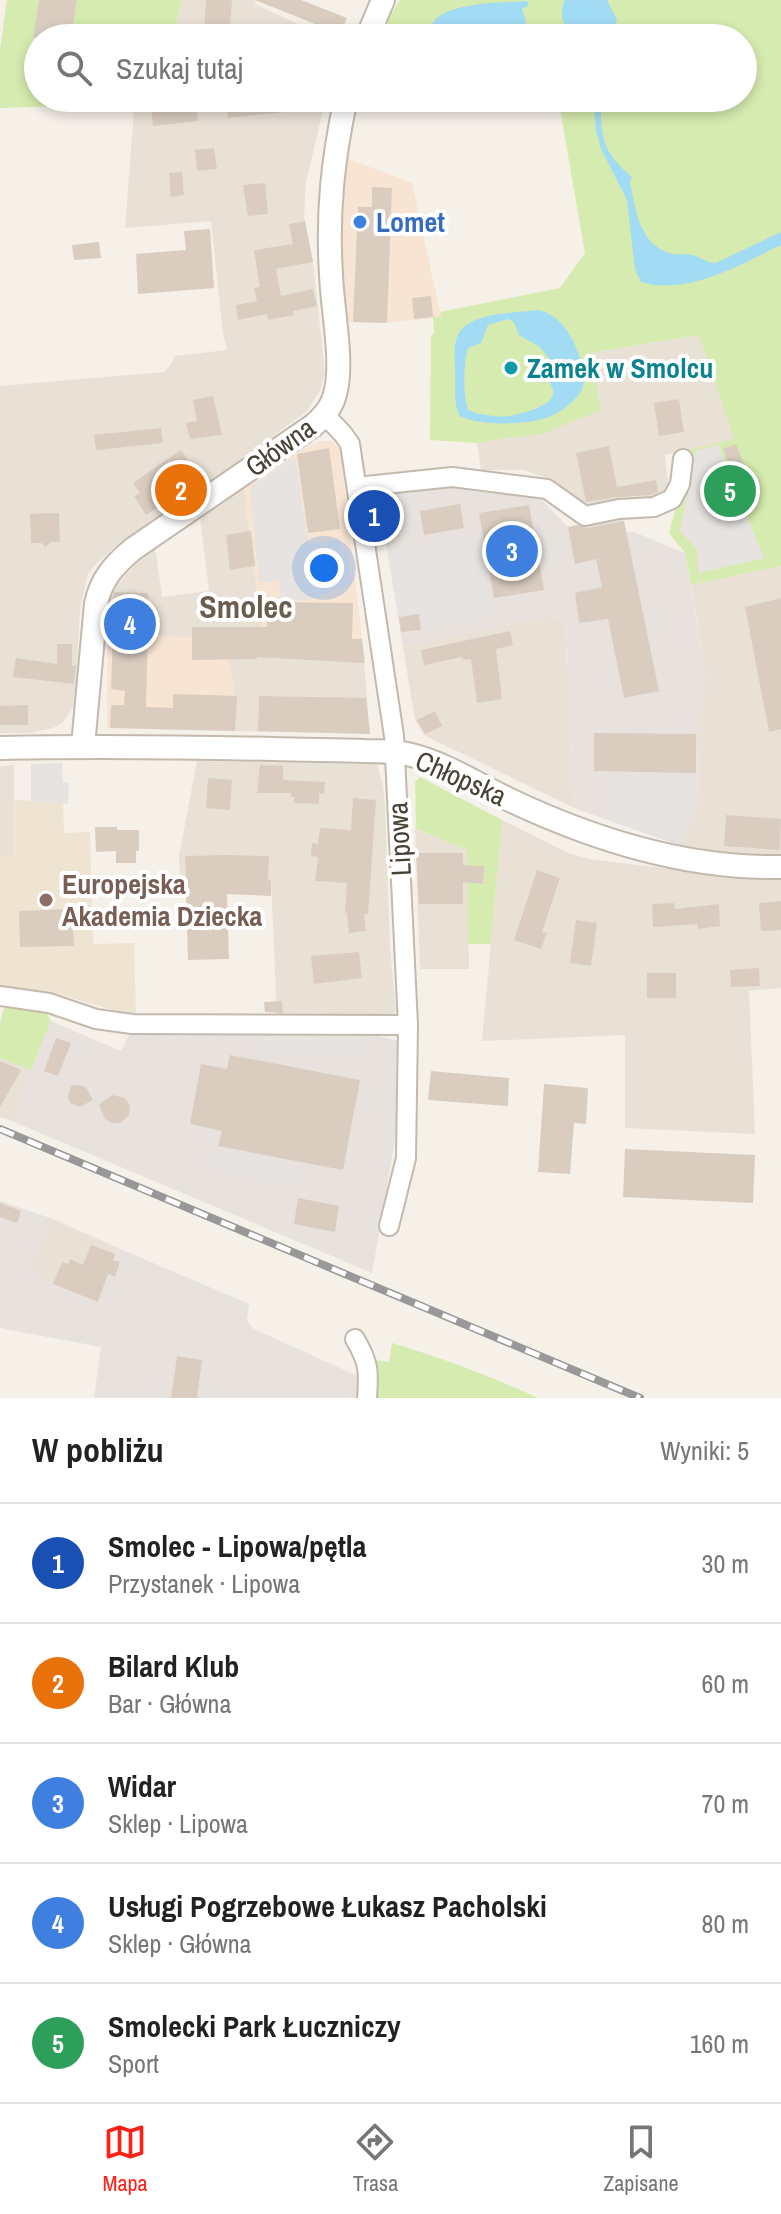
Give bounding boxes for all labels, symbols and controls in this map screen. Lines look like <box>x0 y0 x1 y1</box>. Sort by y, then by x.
search box <box>24 24 757 112</box>
icon: search <box>52 46 96 90</box>
text: Szukaj tutaj <box>116 48 243 88</box>
place label: Lomet <box>376 203 445 241</box>
marker: Lomet <box>351 213 369 231</box>
place label: Zamek w Smolcu <box>527 349 713 387</box>
marker: Zamek w Smolcu <box>502 359 520 377</box>
street label: Główna <box>237 409 323 485</box>
pin: 2 <box>155 460 207 520</box>
pin: 5 <box>704 461 756 521</box>
pin: 1 <box>348 486 400 546</box>
pin: 3 <box>486 521 538 581</box>
your location <box>304 548 344 588</box>
district label: Smolec <box>199 585 293 628</box>
pin: 4 <box>104 594 156 654</box>
street label: Chłopska <box>410 741 513 815</box>
street label: Lipowa <box>378 801 420 877</box>
place label: Europejska Akademia Dziecka <box>62 865 263 935</box>
marker: Europejska Akademia Dziecka <box>37 891 55 909</box>
text: W pobliżu <box>32 1427 164 1473</box>
text: Wyniki: 5 <box>660 1433 749 1468</box>
text: Smolec - Lipowa/pętla <box>108 1526 366 1566</box>
text: 1 <box>52 1546 64 1581</box>
text: 30 m <box>702 1546 749 1581</box>
text: Przystanek · Lipowa <box>108 1566 300 1601</box>
text: Bilard Klub <box>108 1646 239 1686</box>
text: 2 <box>52 1666 64 1701</box>
text: 60 m <box>702 1666 749 1701</box>
text: Bar · Główna <box>108 1686 231 1721</box>
text: Widar <box>108 1766 176 1806</box>
text: 3 <box>52 1786 64 1821</box>
text: 70 m <box>702 1786 749 1821</box>
text: Sklep · Lipowa <box>108 1806 248 1841</box>
text: Usługi Pogrzebowe Łukasz Pacholski <box>108 1886 547 1926</box>
text: 4 <box>52 1906 64 1941</box>
text: 80 m <box>702 1906 749 1941</box>
text: Sklep · Główna <box>108 1926 251 1961</box>
text: Smolecki Park Łuczniczy <box>108 2006 401 2046</box>
text: 5 <box>52 2026 64 2061</box>
text: 160 m <box>690 2026 749 2061</box>
text: Sport <box>108 2046 159 2081</box>
tab: Mapa <box>103 2120 148 2198</box>
tab: Trasa <box>353 2120 398 2198</box>
tab: Zapisane <box>603 2120 678 2198</box>

